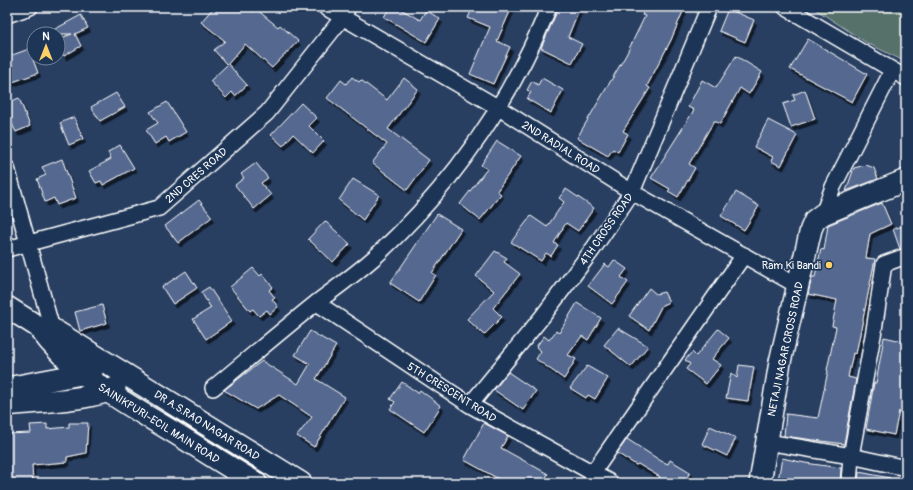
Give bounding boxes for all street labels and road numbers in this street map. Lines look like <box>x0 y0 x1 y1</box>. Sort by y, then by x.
street label: 2ND RADIAL ROAD <box>519 118 602 177</box>
street label: 2ND CRES ROAD <box>163 145 230 206</box>
street label: 4TH CROSS ROAD <box>577 191 636 268</box>
street label: NETAJI NAGAR CROSS ROAD <box>765 280 806 418</box>
street label: 5TH CRESCENT ROAD <box>405 360 499 425</box>
street label: SAINIKPURI-ECIL MAIN ROAD <box>96 381 222 466</box>
street label: DR A.S.RAO NAGAR ROAD <box>152 388 262 463</box>

